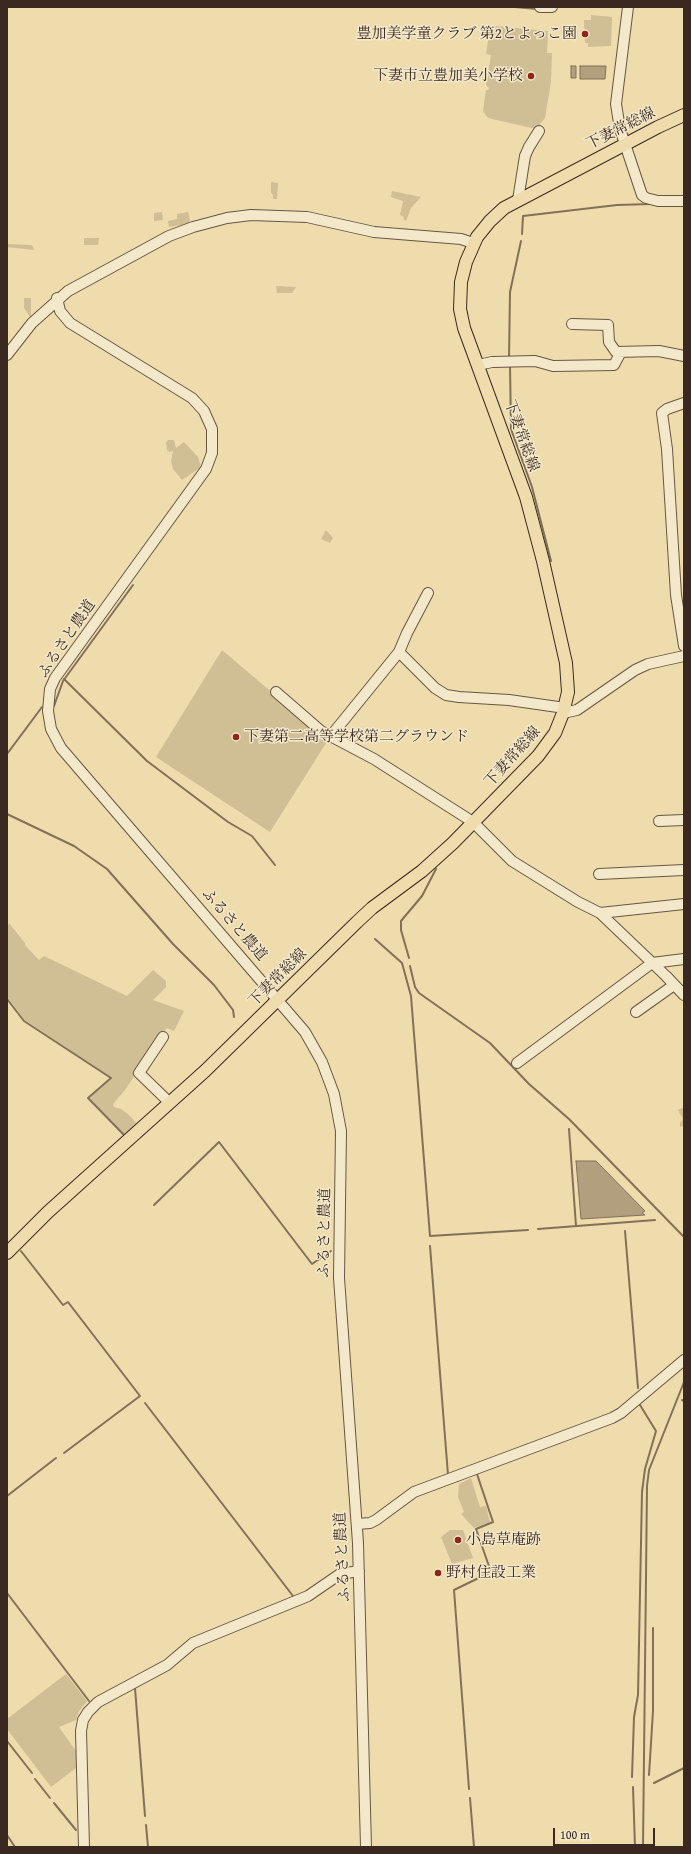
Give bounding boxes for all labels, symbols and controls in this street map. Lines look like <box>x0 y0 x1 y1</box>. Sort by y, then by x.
place label: 豊加美学童クラブ 第2とよっこ園 <box>356 25 577 43</box>
marker: 豊加美学童クラブ 第2とよっこ園 <box>580 29 590 39</box>
place label: 下妻市立豊加美小学校 <box>373 67 523 85</box>
marker: 下妻市立豊加美小学校 <box>526 71 536 81</box>
street label: 下妻常総線 <box>584 104 658 154</box>
street label: 下妻常総線 <box>500 398 542 474</box>
street label: ふるさと農道 <box>34 597 100 681</box>
street label: 下妻常総線 <box>481 723 545 791</box>
place label: 下妻第二高等学校第二グラウンド <box>244 728 469 746</box>
marker: 下妻第二高等学校第二グラウンド <box>231 732 241 742</box>
street label: ふるさと農道 <box>198 885 270 965</box>
street label: 下妻常総線 <box>245 945 311 1011</box>
street label: ふるさと農道 <box>315 1188 335 1278</box>
street label: ふるさと農道 <box>332 1512 354 1602</box>
place label: 小島草庵跡 <box>466 1531 541 1549</box>
marker: 小島草庵跡 <box>453 1535 463 1545</box>
place label: 野村住設工業 <box>446 1564 536 1582</box>
marker: 野村住設工業 <box>433 1568 443 1578</box>
scale bar <box>555 1820 657 1846</box>
text: 100 m <box>560 1826 590 1843</box>

